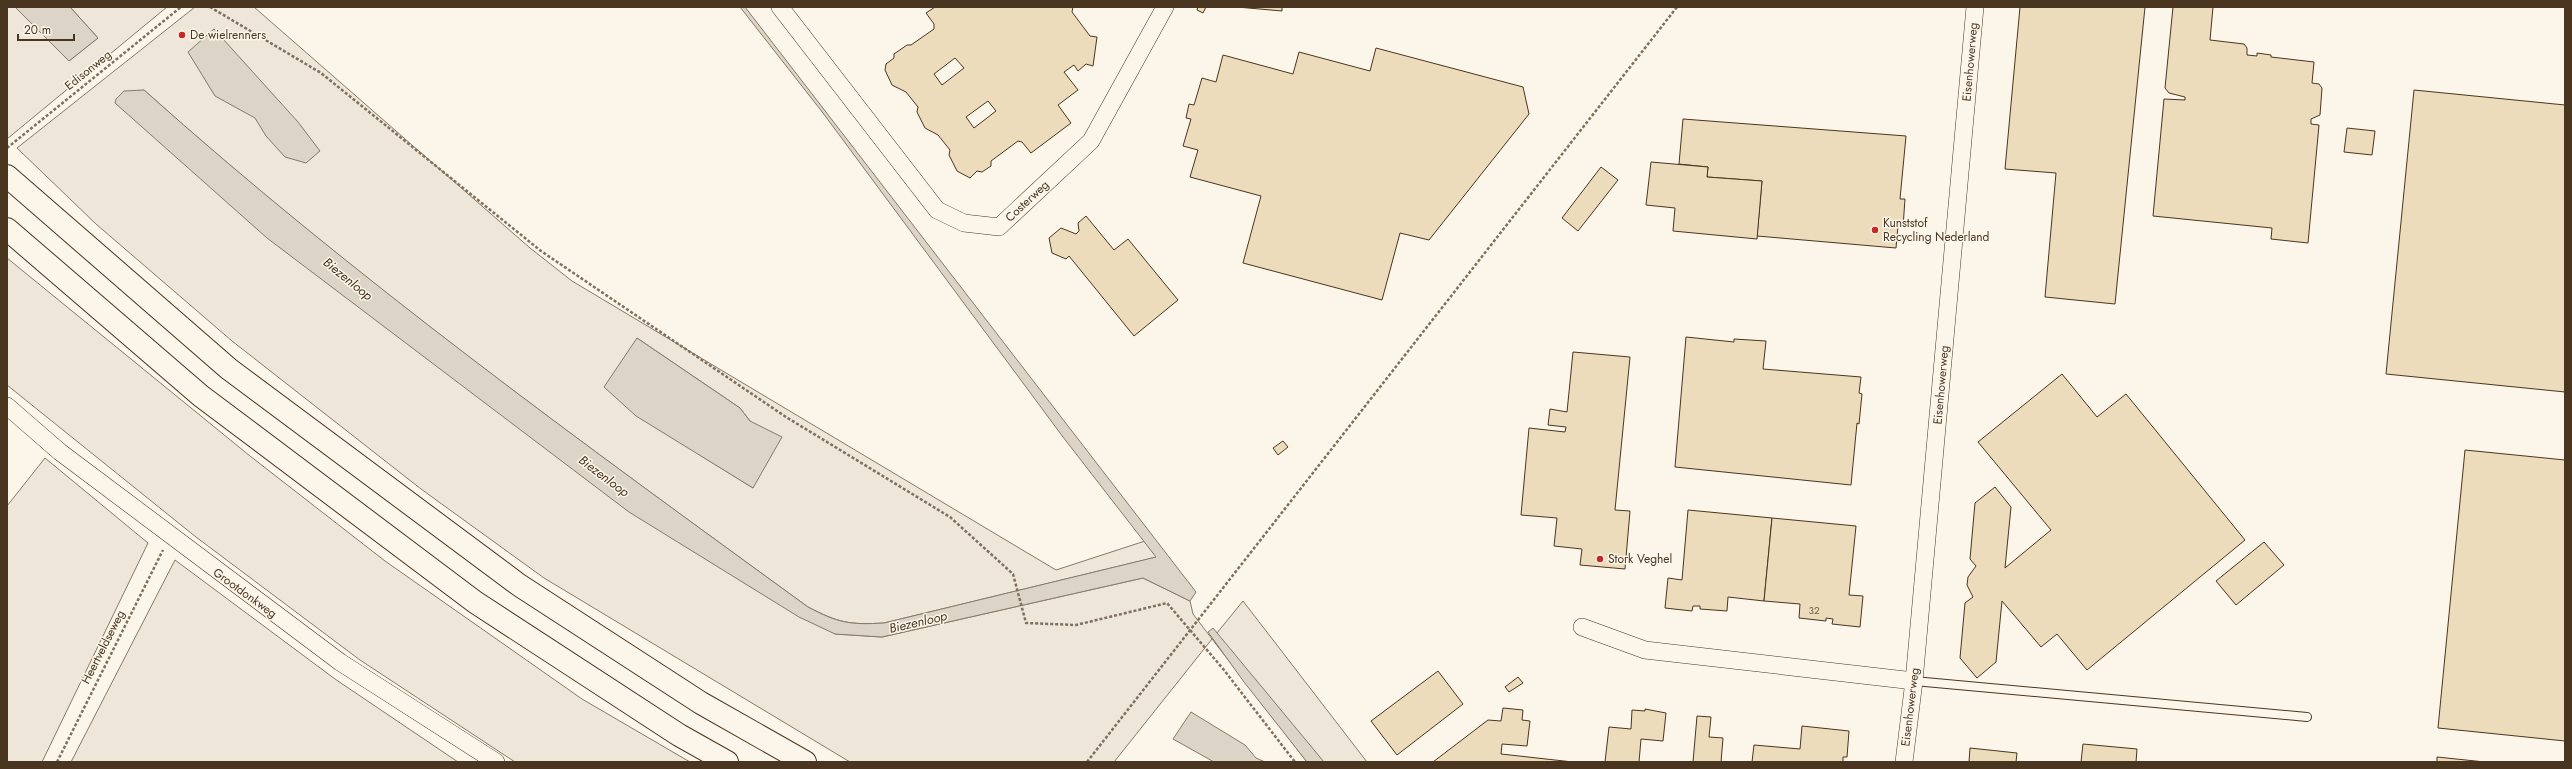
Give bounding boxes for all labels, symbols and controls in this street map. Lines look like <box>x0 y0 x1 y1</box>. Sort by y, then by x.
scale bar <box>18 16 74 42</box>
text: 20 m <box>24 21 51 39</box>
street label: Eisenhowerweg <box>1958 22 1982 102</box>
place label: De wielrenners <box>190 26 266 44</box>
marker: De wielrenners <box>177 30 187 40</box>
street label: Edisonweg <box>61 46 115 94</box>
street label: Costerweg <box>1001 176 1053 226</box>
place label: Kunststof Recycling Nederland <box>1883 214 1989 246</box>
marker: Kunststof Recycling Nederland <box>1870 225 1880 235</box>
water label: Biezenloop <box>319 253 378 306</box>
street label: Eisenhowerweg <box>1929 345 1953 425</box>
water label: Biezenloop <box>575 451 634 502</box>
place label: Stork Veghel <box>1608 550 1672 568</box>
marker: Stork Veghel <box>1595 554 1605 564</box>
street label: Grootdonkweg <box>209 564 281 622</box>
house number: 32 <box>1808 603 1820 618</box>
water label: Biezenloop <box>887 606 950 638</box>
street label: Heertveldseweg <box>77 607 129 687</box>
street label: Eisenhowerweg <box>1896 667 1924 747</box>

